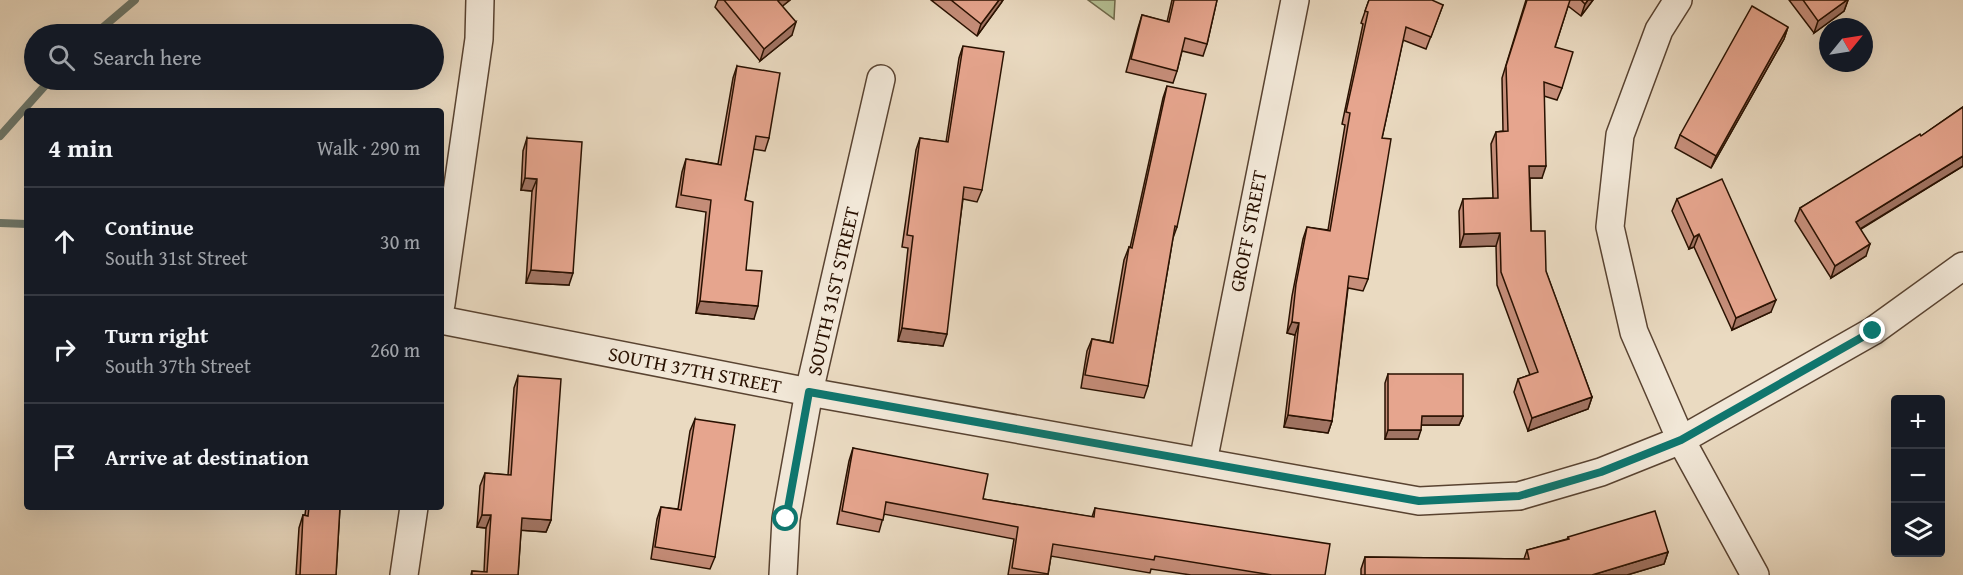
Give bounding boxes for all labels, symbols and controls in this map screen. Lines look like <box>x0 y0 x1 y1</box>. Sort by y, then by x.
north arrow <box>1819 18 1873 72</box>
search box <box>24 24 444 90</box>
icon: search <box>45 41 78 74</box>
text: Search here <box>93 41 202 73</box>
text: 4 min <box>48 128 113 167</box>
text: Walk · 290 m <box>317 133 420 162</box>
street label: GROFF STREET <box>1222 168 1274 294</box>
street label: SOUTH 31ST STREET <box>799 204 866 378</box>
text: Continue <box>105 211 194 243</box>
icon: ahead <box>48 225 81 258</box>
text: 30 m <box>380 227 420 256</box>
text: South 31st Street <box>105 243 248 272</box>
route end <box>1859 317 1885 343</box>
text: Turn right <box>105 319 208 351</box>
icon: right <box>48 333 81 366</box>
text: 260 m <box>370 335 420 364</box>
street label: SOUTH 37TH STREET <box>606 338 784 401</box>
text: South 37th Street <box>105 351 251 380</box>
map controls <box>1891 395 1945 557</box>
button: + <box>1891 395 1945 449</box>
icon: arrive <box>48 441 81 474</box>
text: Arrive at destination <box>105 441 309 473</box>
button: − <box>1891 449 1945 503</box>
button: layers <box>1891 503 1945 557</box>
route start <box>772 505 798 531</box>

